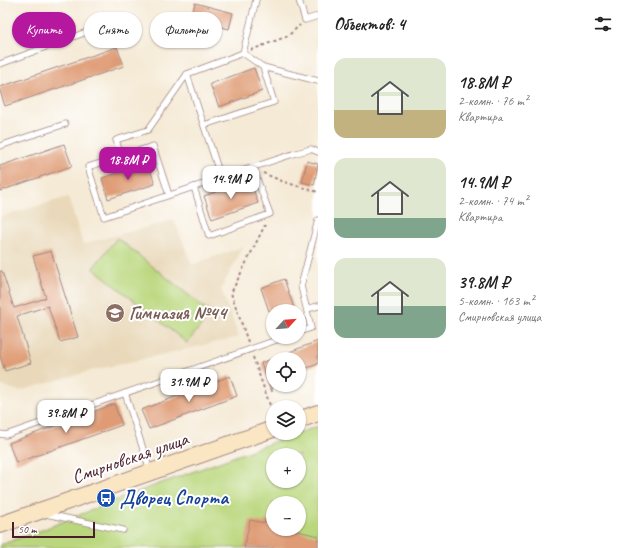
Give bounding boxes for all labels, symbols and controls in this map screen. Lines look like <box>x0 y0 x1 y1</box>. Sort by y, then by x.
chip: Купить <box>12 12 76 48</box>
chip: Снять <box>84 12 142 48</box>
chip: Фильтры <box>150 12 222 48</box>
icon: filters <box>592 13 614 35</box>
text: Объектов: 4 <box>334 14 405 35</box>
text: 18.8M ₽ <box>458 72 510 93</box>
icon: home <box>366 74 414 122</box>
text: 2-комн. · 76 m² <box>458 93 528 109</box>
text: Квартира <box>458 109 502 125</box>
pin: 18.8M ₽ <box>91 147 165 181</box>
text: 18.8M ₽ <box>108 152 148 168</box>
pin: 14.9M ₽ <box>194 166 268 200</box>
text: 14.9M ₽ <box>211 171 251 187</box>
text: 14.9M ₽ <box>458 172 509 193</box>
icon: home <box>366 174 414 222</box>
text: 2-комн. · 74 m² <box>458 193 528 209</box>
text: Квартира <box>458 209 502 225</box>
text: 39.8M ₽ <box>458 272 509 293</box>
icon: home <box>366 274 414 322</box>
text: 5-комн. · 163 m² <box>458 293 534 309</box>
place label: Гимназия №44 <box>129 301 229 325</box>
school or university icon: Гимназия №44 <box>104 302 126 324</box>
north arrow <box>266 304 306 344</box>
map controls <box>266 304 306 536</box>
text: Смирновская улица <box>458 309 541 325</box>
button: locate <box>266 352 306 392</box>
pin: 31.9M ₽ <box>152 369 226 403</box>
text: 31.9M ₽ <box>169 374 209 390</box>
pin: 39.8M ₽ <box>29 400 103 434</box>
button: layers <box>266 400 306 440</box>
text: 39.8M ₽ <box>46 405 86 421</box>
street label: Смирновская улица <box>69 426 193 489</box>
button: + <box>266 448 306 488</box>
place label: Дворец Спорта <box>120 486 229 510</box>
bus stop icon: Дворец Спорта <box>95 487 117 509</box>
button: − <box>266 496 306 536</box>
scale bar <box>12 520 95 539</box>
text: 50 m <box>18 522 37 536</box>

